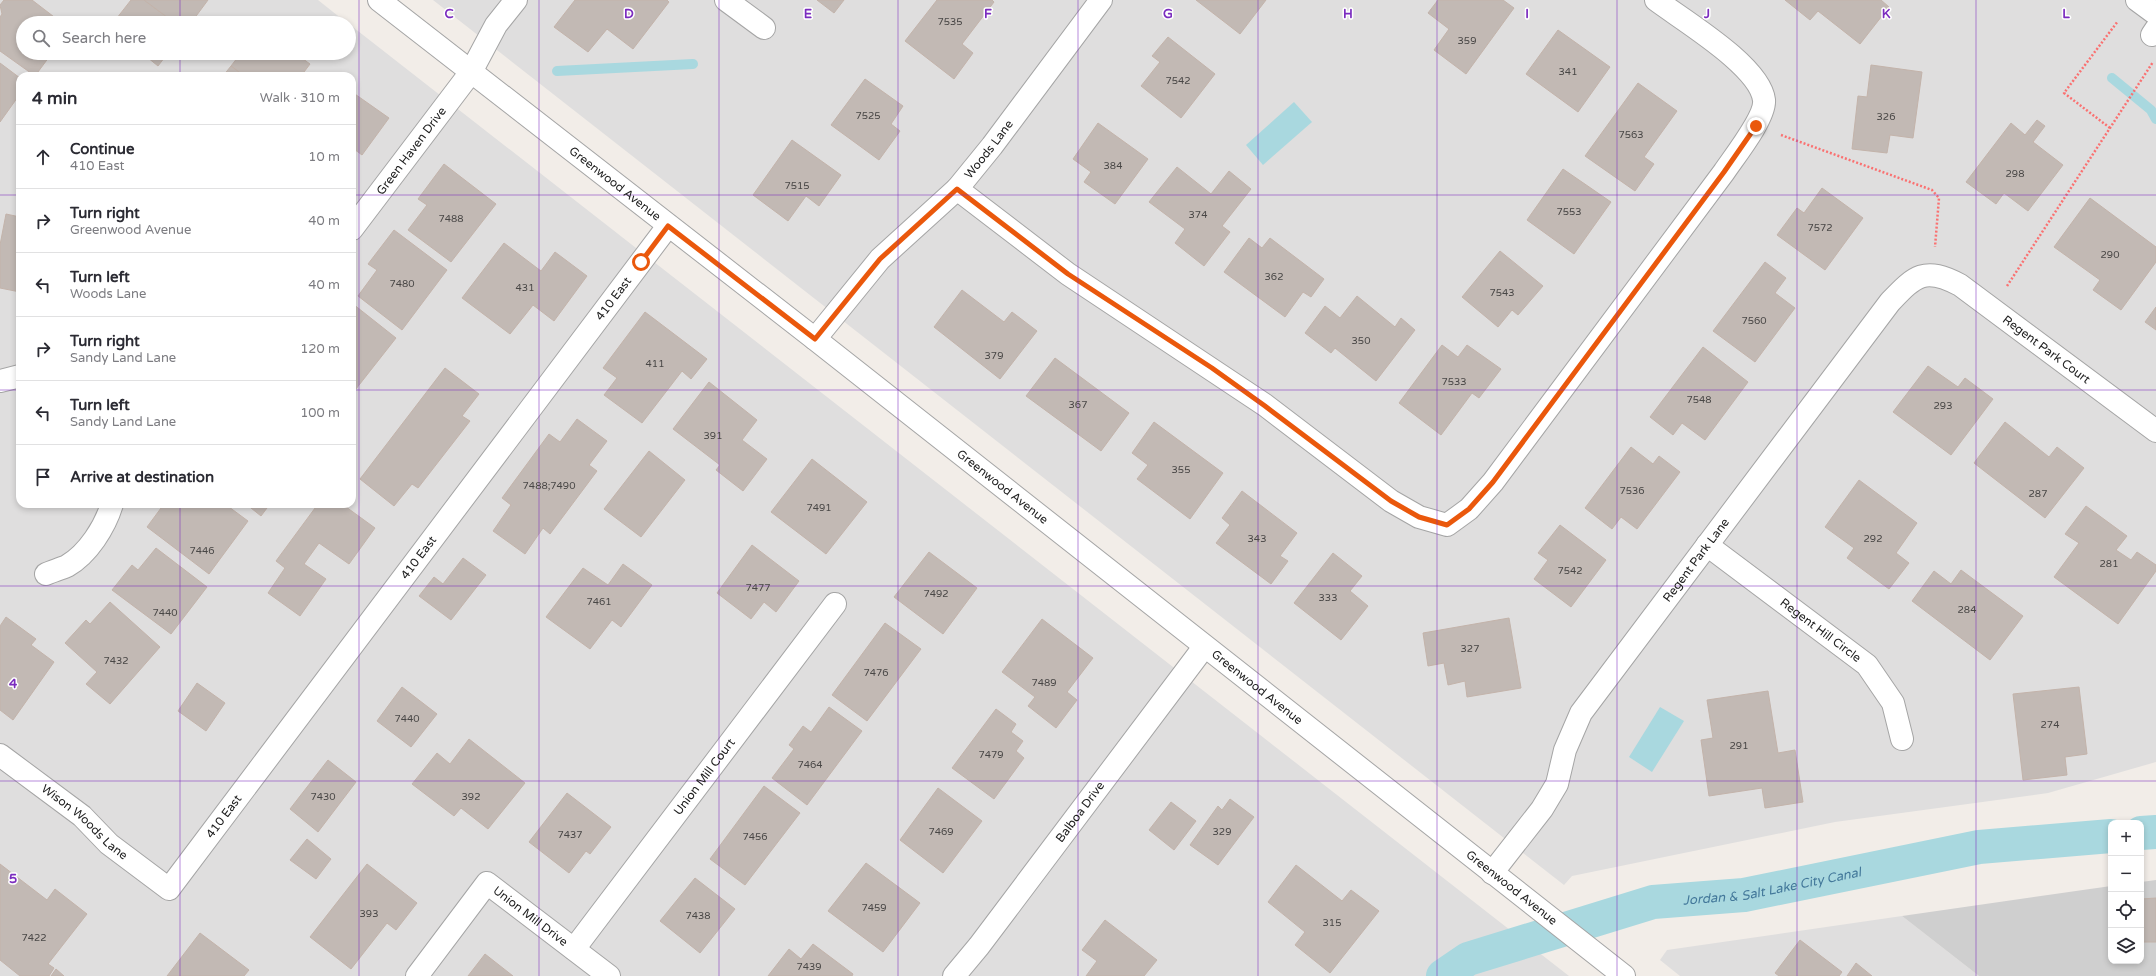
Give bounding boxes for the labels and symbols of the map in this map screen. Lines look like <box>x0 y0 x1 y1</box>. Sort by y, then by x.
text: C <box>444 6 454 22</box>
text: D <box>624 6 634 22</box>
text: E <box>804 6 812 22</box>
text: F <box>984 6 992 22</box>
text: G <box>1163 6 1173 22</box>
text: H <box>1343 6 1353 22</box>
text: I <box>1525 6 1529 22</box>
text: J <box>1703 6 1710 22</box>
text: K <box>1882 6 1891 22</box>
text: L <box>2062 6 2070 22</box>
house number: 7535 <box>937 16 963 28</box>
house number: 359 <box>1458 35 1476 47</box>
house number: 341 <box>1559 66 1577 78</box>
house number: 7542 <box>1165 75 1191 87</box>
street label: Green Haven Drive <box>373 104 449 198</box>
house number: 7525 <box>855 110 881 122</box>
house number: 326 <box>1877 111 1895 123</box>
street label: Woods Lane <box>961 117 1016 181</box>
route end <box>1747 117 1765 135</box>
house number: 7563 <box>1618 129 1644 141</box>
street label: Greenwood Avenue <box>567 144 664 224</box>
house number: 384 <box>1104 160 1122 172</box>
house number: 298 <box>2006 168 2024 180</box>
house number: 7515 <box>784 180 810 192</box>
house number: 7553 <box>1556 206 1582 218</box>
house number: 374 <box>1189 209 1207 221</box>
house number: 7488 <box>438 213 464 225</box>
house number: 7572 <box>1807 222 1833 234</box>
house number: 290 <box>2101 249 2119 261</box>
route start <box>632 253 650 271</box>
house number: 362 <box>1265 271 1283 283</box>
street label: 410 East <box>593 274 634 323</box>
house number: 7480 <box>389 278 415 290</box>
house number: 431 <box>516 282 534 294</box>
house number: 7543 <box>1489 287 1515 299</box>
street label: Regent Park Court <box>2000 312 2093 387</box>
house number: 7560 <box>1741 315 1767 327</box>
house number: 350 <box>1352 335 1370 347</box>
house number: 379 <box>985 350 1003 362</box>
house number: 411 <box>646 358 664 370</box>
house number: 7533 <box>1441 376 1467 388</box>
house number: 7548 <box>1686 394 1712 406</box>
house number: 367 <box>1069 399 1087 411</box>
house number: 293 <box>1934 400 1952 412</box>
house number: 391 <box>704 430 722 442</box>
street label: Greenwood Avenue <box>954 447 1051 527</box>
house number: 355 <box>1172 464 1190 476</box>
house number: 7488;7490 <box>523 480 575 492</box>
house number: 7536 <box>1619 485 1645 497</box>
house number: 287 <box>2029 488 2047 500</box>
house number: 7491 <box>806 502 832 514</box>
street label: Regent Park Lane <box>1660 515 1732 605</box>
street label: 410 East <box>398 533 439 582</box>
house number: 343 <box>1248 533 1266 545</box>
house number: 292 <box>1864 533 1882 545</box>
house number: 7446 <box>189 545 215 557</box>
house number: 281 <box>2100 558 2118 570</box>
house number: 7542 <box>1557 565 1583 577</box>
house number: 7477 <box>745 582 771 594</box>
house number: 7492 <box>923 588 949 600</box>
house number: 333 <box>1319 592 1337 604</box>
street label: Regent Hill Circle <box>1777 595 1864 665</box>
house number: 7461 <box>586 596 612 608</box>
house number: 284 <box>1958 604 1976 616</box>
house number: 7440 <box>152 607 178 619</box>
house number: 327 <box>1461 643 1479 655</box>
street label: Greenwood Avenue <box>1209 647 1306 727</box>
house number: 7432 <box>103 655 129 667</box>
house number: 7476 <box>863 667 889 679</box>
text: 4 <box>9 676 18 692</box>
house number: 7489 <box>1031 677 1057 689</box>
house number: 7440 <box>394 713 420 725</box>
house number: 274 <box>2041 719 2059 731</box>
street label: Union Mill Court <box>671 735 738 818</box>
house number: 291 <box>1730 740 1748 752</box>
house number: 7479 <box>978 749 1004 761</box>
house number: 7464 <box>797 759 823 771</box>
street label: Balboa Drive <box>1053 778 1107 845</box>
street label: Wison Woods Lane <box>39 781 130 863</box>
house number: 7430 <box>310 791 336 803</box>
house number: 392 <box>462 791 480 803</box>
street label: 410 East <box>203 792 245 841</box>
house number: 7469 <box>928 826 954 838</box>
house number: 329 <box>1213 826 1231 838</box>
house number: 7437 <box>557 829 583 841</box>
house number: 7456 <box>742 831 768 843</box>
street label: Greenwood Avenue <box>1463 847 1560 928</box>
water label: Jordan & Salt Lake City Canal <box>1682 864 1864 909</box>
text: 5 <box>9 871 17 887</box>
street label: Union Mill Drive <box>490 883 571 949</box>
house number: 7459 <box>861 902 887 914</box>
house number: 393 <box>360 908 378 920</box>
house number: 7438 <box>685 910 711 922</box>
house number: 315 <box>1323 917 1341 929</box>
house number: 7422 <box>21 932 47 944</box>
house number: 7439 <box>796 961 822 973</box>

